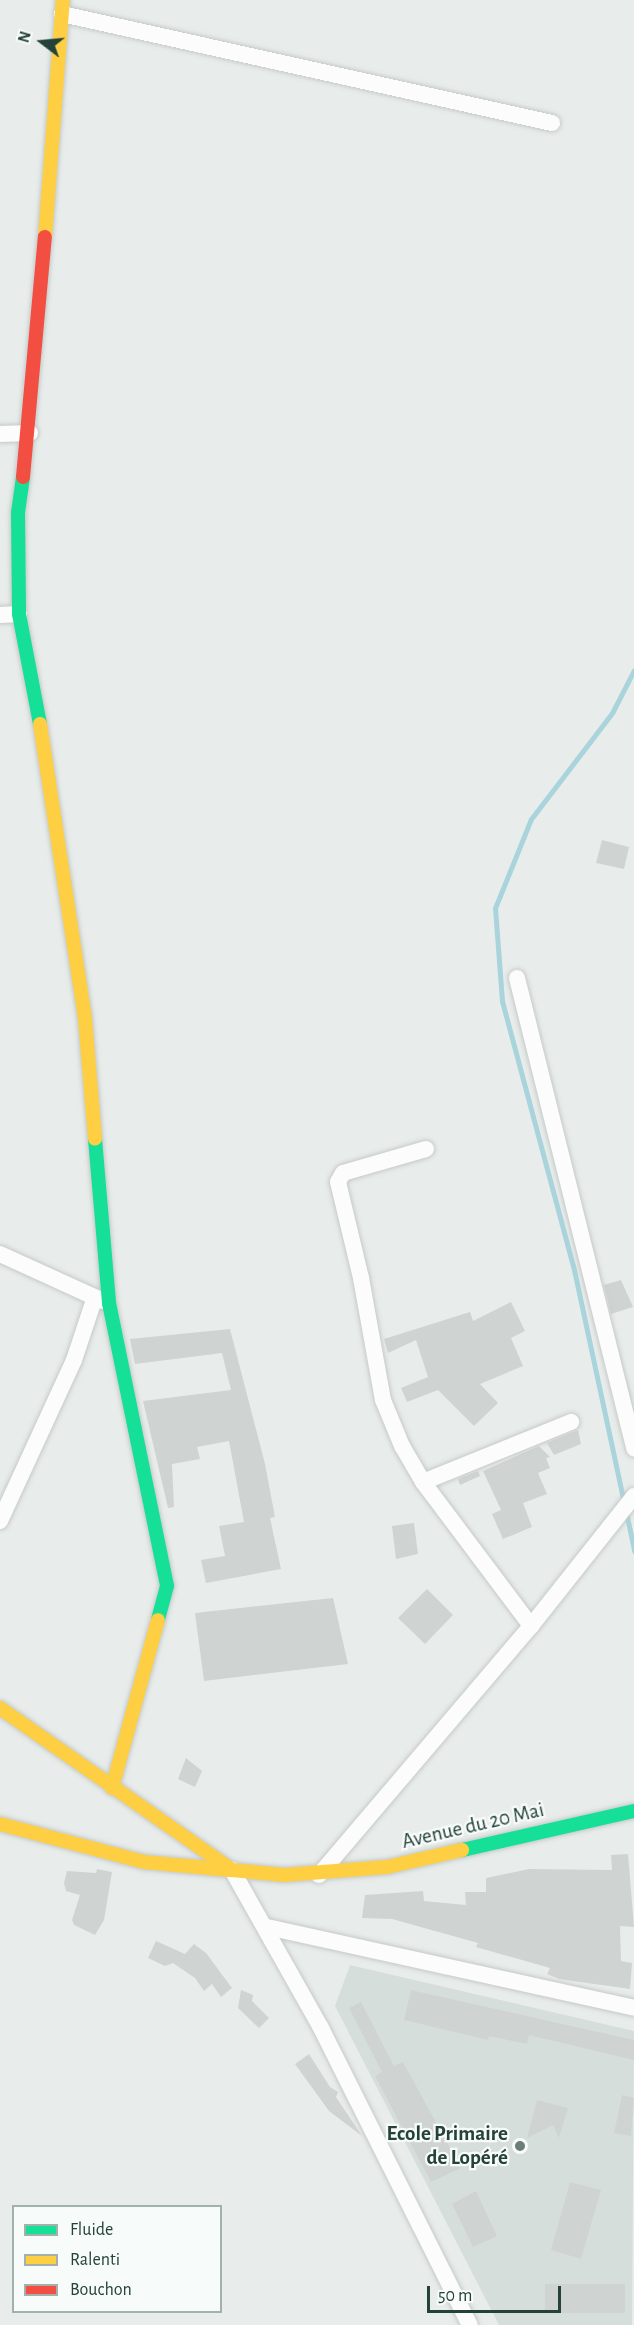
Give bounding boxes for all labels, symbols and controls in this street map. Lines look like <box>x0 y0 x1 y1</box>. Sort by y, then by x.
north arrow <box>12 12 72 72</box>
text: N <box>15 29 34 45</box>
street label: Avenue du 20 Mai <box>400 1797 546 1855</box>
place label: Ecole Primaire de Lopéré <box>387 2121 508 2171</box>
marker: Ecole Primaire de Lopéré <box>513 2139 527 2153</box>
legend <box>12 2205 222 2313</box>
text: Fluide <box>70 2221 113 2239</box>
text: Ralenti <box>70 2251 120 2269</box>
scale bar <box>430 2274 564 2312</box>
text: Bouchon <box>70 2281 132 2299</box>
text: 50 m <box>438 2287 472 2305</box>

